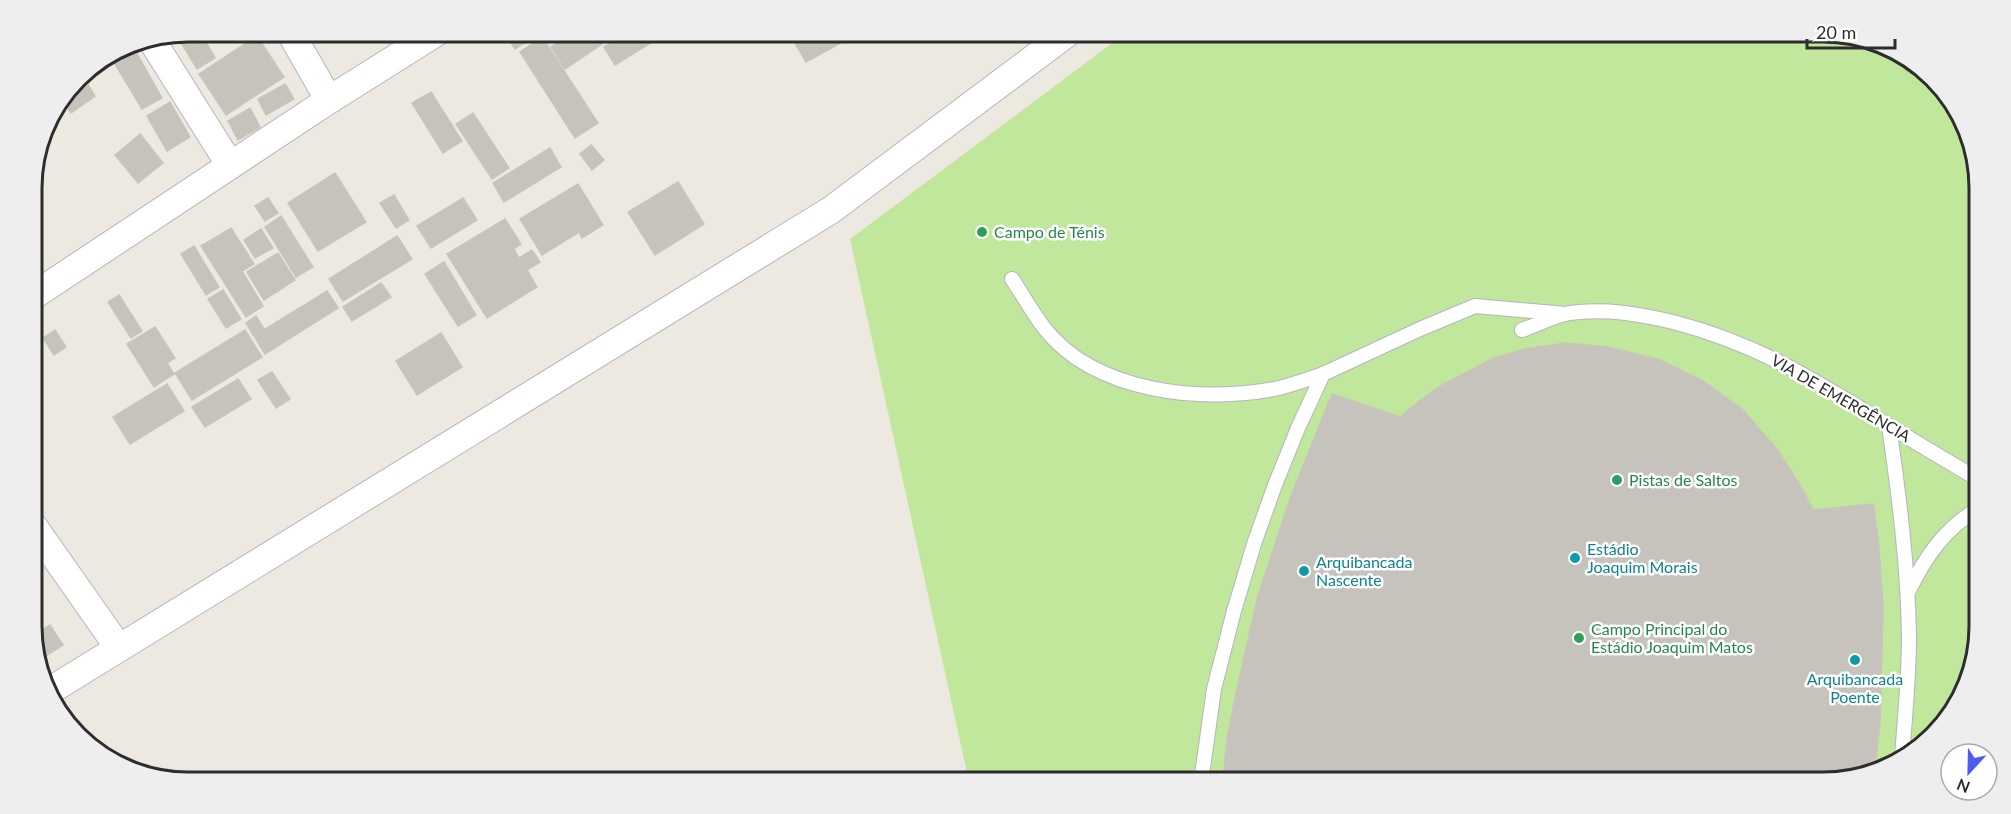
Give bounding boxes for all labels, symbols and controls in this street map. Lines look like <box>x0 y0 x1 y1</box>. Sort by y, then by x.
scale bar <box>1807 12 1896 50</box>
text: 20 m <box>1816 21 1856 43</box>
place label: Campo de Ténis <box>994 222 1105 241</box>
marker: Campo de Ténis <box>975 225 989 239</box>
street label: VIA DE EMERGÊNCIA <box>1768 350 1914 445</box>
place label: Pistas de Saltos <box>1629 470 1738 489</box>
marker: Pistas de Saltos <box>1610 473 1624 487</box>
place label: Estádio Joaquim Morais <box>1587 539 1698 576</box>
marker: Estádio Joaquim Morais <box>1568 551 1582 565</box>
place label: Arquibancada Nascente <box>1316 552 1412 589</box>
marker: Arquibancada Nascente <box>1297 564 1311 578</box>
place label: Campo Principal do Estádio Joaquim Matos <box>1591 619 1753 656</box>
marker: Campo Principal do Estádio Joaquim Matos <box>1572 631 1586 645</box>
marker: Arquibancada Poente <box>1848 653 1862 667</box>
place label: Arquibancada Poente <box>1807 669 1903 706</box>
north arrow <box>1939 742 1999 802</box>
text: N <box>1954 775 1972 797</box>

